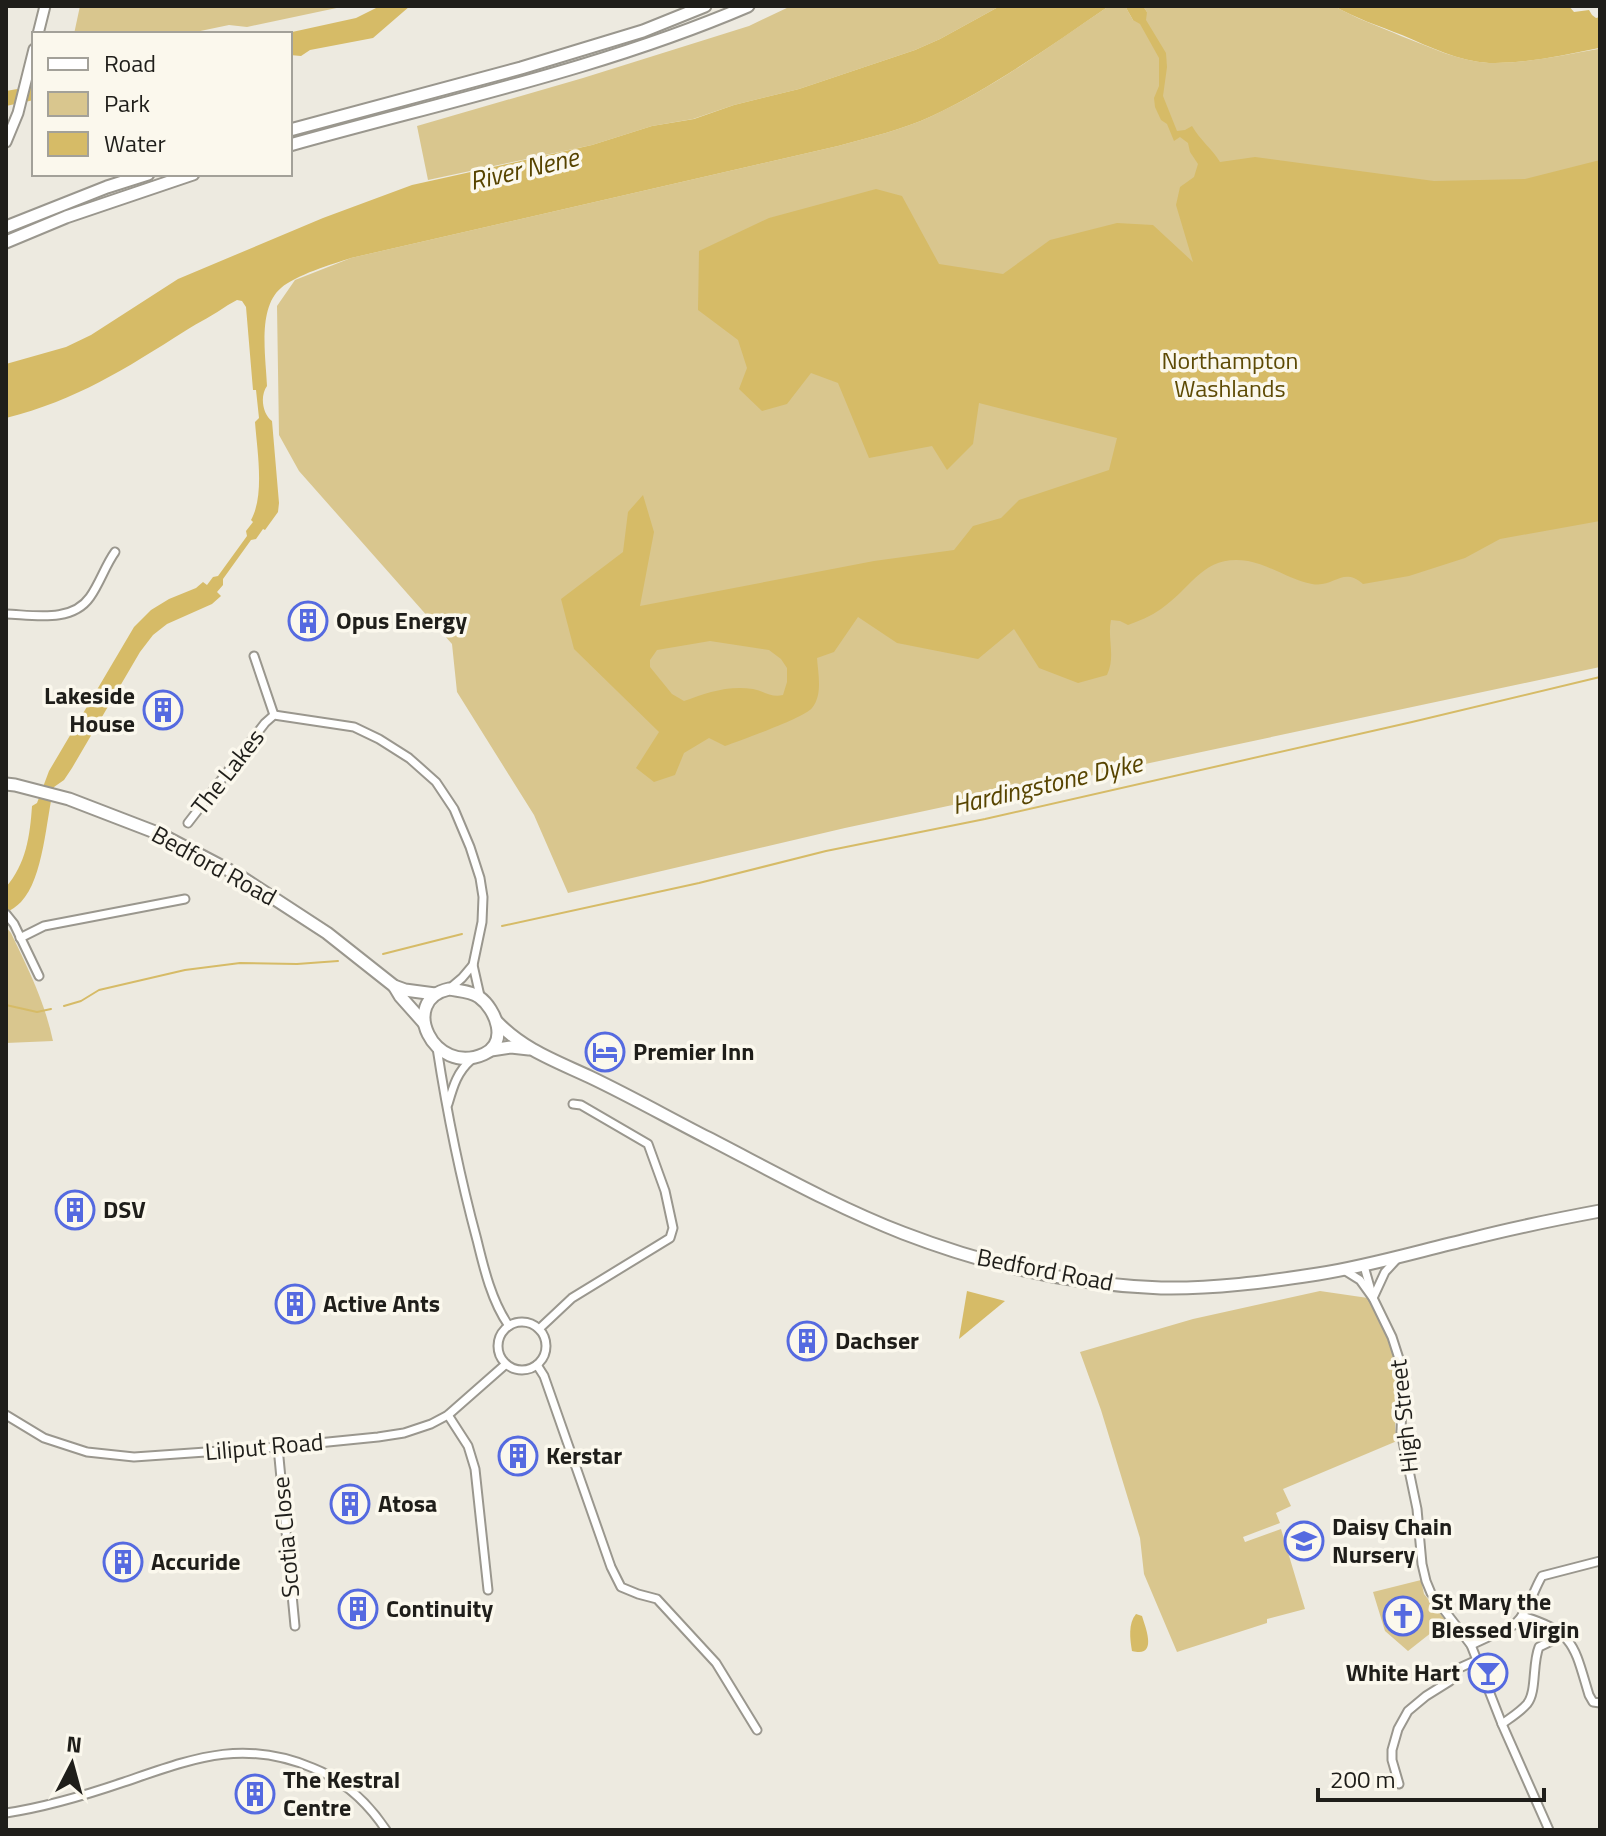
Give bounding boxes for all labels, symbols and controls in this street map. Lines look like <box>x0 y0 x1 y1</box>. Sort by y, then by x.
legend <box>32 32 292 176</box>
text: Road <box>104 45 156 81</box>
text: Park <box>104 85 150 121</box>
text: Water <box>104 125 166 161</box>
water label: River Nene <box>466 137 584 200</box>
park label: Northampton Washlands <box>1161 342 1299 406</box>
building icon: Opus Energy <box>287 600 329 642</box>
place label: Opus Energy <box>336 602 467 638</box>
place label: Lakeside House <box>44 677 135 741</box>
building icon: Lakeside House <box>142 689 184 731</box>
street label: The Lakes <box>182 721 272 822</box>
water label: Hardingstone Dyke <box>948 742 1148 824</box>
street label: Bedford Road <box>145 816 284 914</box>
hotel icon: Premier Inn <box>584 1031 626 1073</box>
place label: Premier Inn <box>633 1033 755 1069</box>
building icon: DSV <box>54 1189 96 1231</box>
place label: DSV <box>103 1191 146 1227</box>
street label: Bedford Road <box>974 1238 1116 1300</box>
building icon: Active Ants <box>274 1283 316 1325</box>
place label: Active Ants <box>323 1285 440 1321</box>
building icon: Dachser <box>786 1320 828 1362</box>
place label: Dachser <box>835 1322 919 1358</box>
street label: High Street <box>1379 1357 1427 1475</box>
street label: Liliput Road <box>203 1423 325 1469</box>
building icon: Kerstar <box>497 1435 539 1477</box>
place label: Kerstar <box>546 1437 622 1473</box>
street label: Scotia Close <box>262 1475 308 1599</box>
building icon: Atosa <box>329 1483 371 1525</box>
place label: Atosa <box>378 1485 437 1521</box>
place label: Daisy Chain Nursery <box>1332 1508 1452 1572</box>
school or university icon: Daisy Chain Nursery <box>1283 1520 1325 1562</box>
building icon: Accuride <box>102 1541 144 1583</box>
place label: Accuride <box>151 1543 240 1579</box>
place label: St Mary the Blessed Virgin <box>1431 1583 1580 1647</box>
building icon: Continuity <box>337 1588 379 1630</box>
place label: Continuity <box>386 1590 493 1626</box>
church icon: St Mary the Blessed Virgin <box>1382 1595 1424 1637</box>
bar icon: White Hart <box>1467 1652 1509 1694</box>
place label: White Hart <box>1346 1654 1460 1690</box>
north arrow <box>32 1724 112 1804</box>
text: N <box>65 1726 83 1762</box>
scale bar <box>1318 1752 1544 1802</box>
place label: The Kestral Centre <box>283 1761 400 1825</box>
text: 200 m <box>1330 1761 1396 1797</box>
building icon: The Kestral Centre <box>234 1773 276 1815</box>

